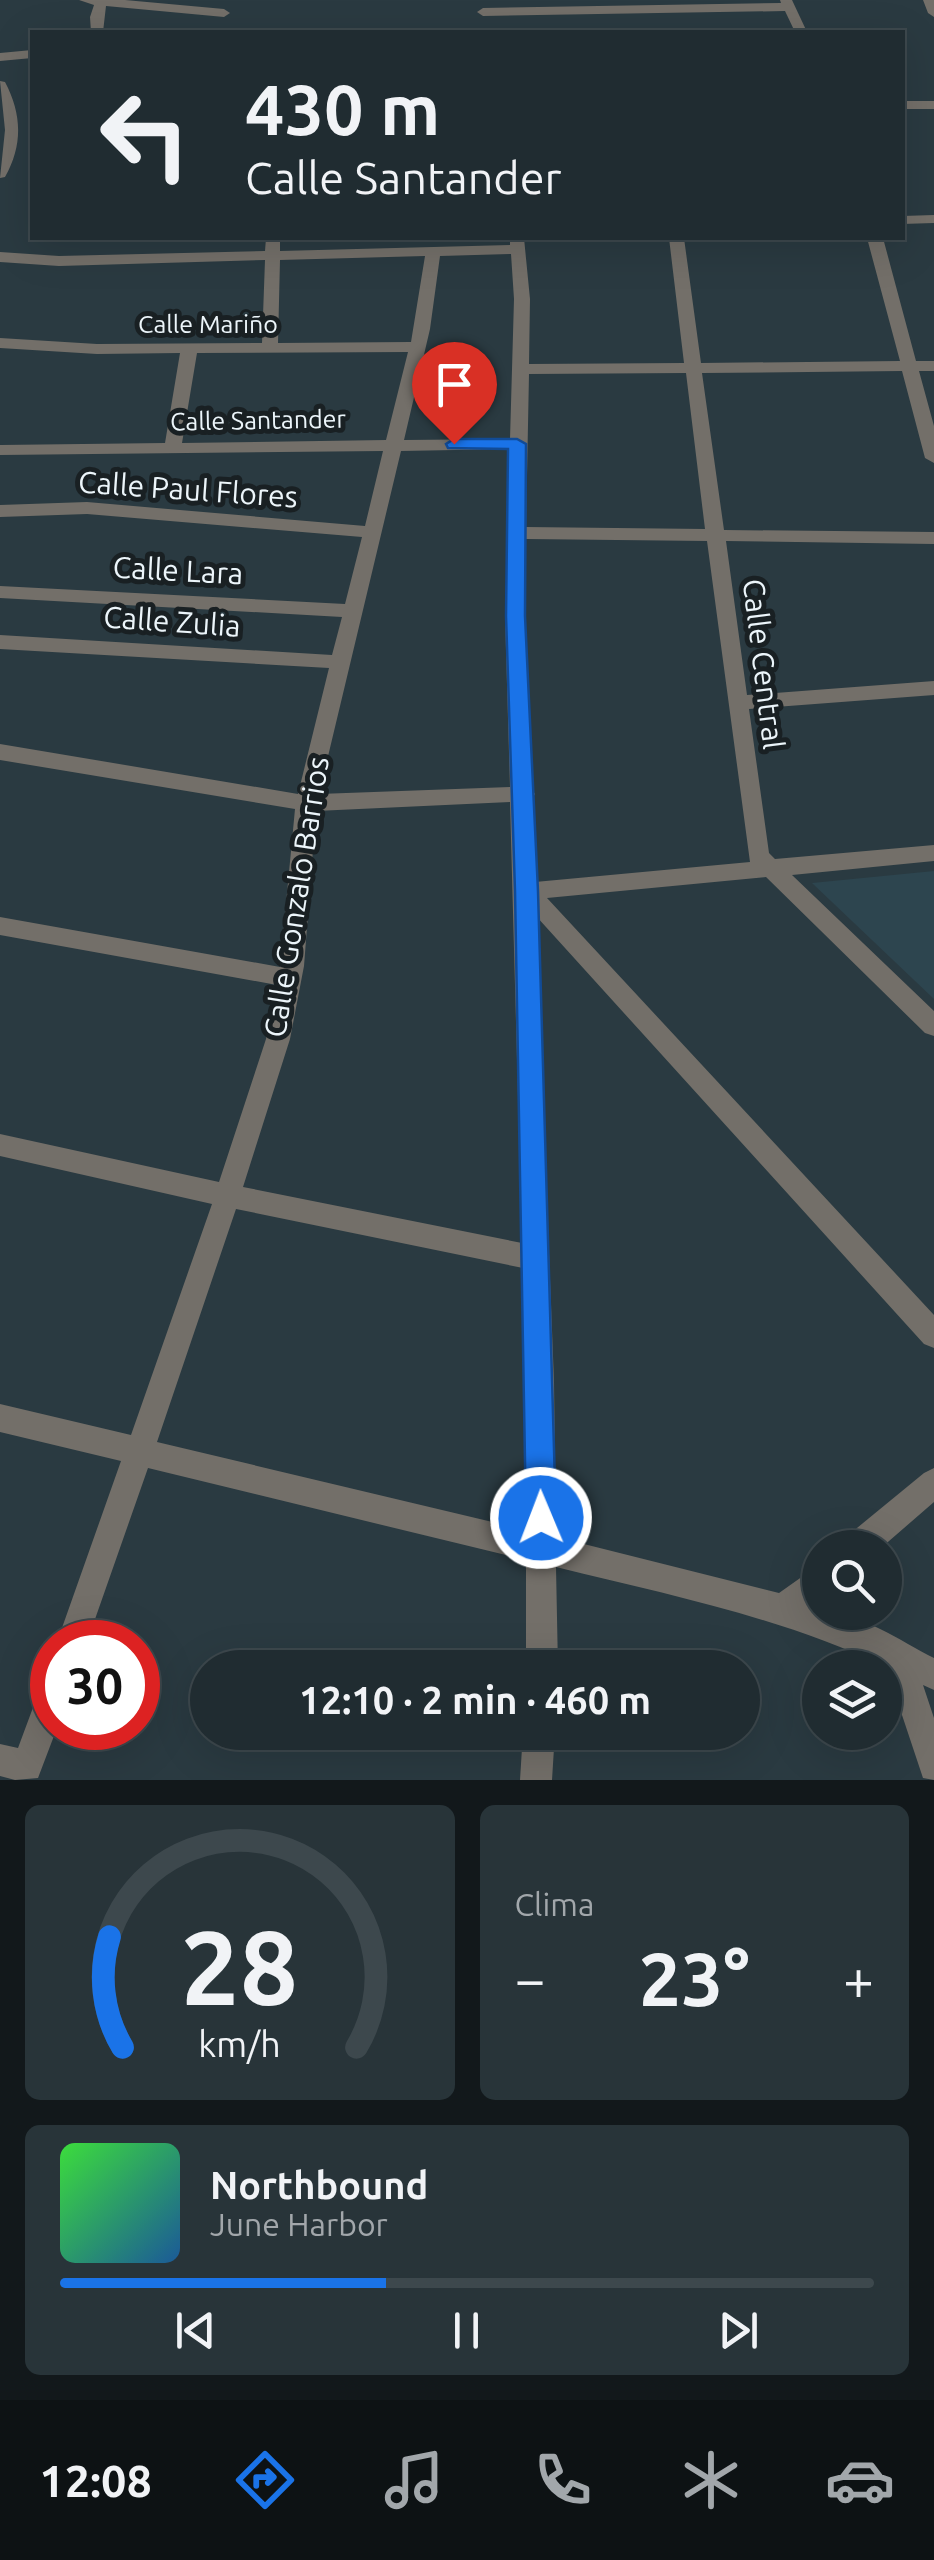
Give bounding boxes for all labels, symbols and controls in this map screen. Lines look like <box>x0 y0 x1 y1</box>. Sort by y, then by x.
icon: left <box>80 70 210 200</box>
text: 430 m <box>245 70 440 148</box>
text: Calle Santander <box>245 152 562 203</box>
street label: Calle Mariño <box>138 310 278 338</box>
pin <box>412 342 497 445</box>
icon: arrive <box>427 357 482 412</box>
street label: Calle Santander <box>170 404 347 436</box>
street label: Calle Paul Flores <box>77 464 299 514</box>
street label: Calle Lara <box>112 550 244 590</box>
street label: Calle Central <box>737 577 791 751</box>
street label: Calle Zulia <box>102 599 242 643</box>
street label: Calle Gonzalo Barrios <box>257 754 335 1040</box>
position arrow <box>489 1466 593 1570</box>
map controls <box>802 1530 902 1750</box>
button: search <box>802 1530 902 1630</box>
speed limit sign: 30 <box>30 1620 160 1750</box>
button: layers <box>802 1650 902 1750</box>
text: 12:10 · 2 min · 460 m <box>299 1679 651 1721</box>
text: Clima <box>515 1886 594 1922</box>
text: 28 <box>181 1908 298 2025</box>
text: 23° <box>639 1936 750 2020</box>
text: − <box>515 1948 546 2009</box>
text: + <box>843 1948 874 2009</box>
text: km/h <box>198 2024 281 2064</box>
text: Northbound <box>210 2164 428 2206</box>
text: June Harbor <box>210 2206 388 2242</box>
icon: previous <box>168 2303 223 2358</box>
icon: pause <box>439 2303 494 2358</box>
icon: next <box>711 2303 766 2358</box>
icon: directions <box>230 2445 300 2515</box>
icon: music <box>379 2445 449 2515</box>
icon: phone <box>528 2445 598 2515</box>
icon: climate <box>676 2445 746 2515</box>
icon: car <box>825 2445 895 2515</box>
text: 12:08 <box>39 2455 152 2506</box>

